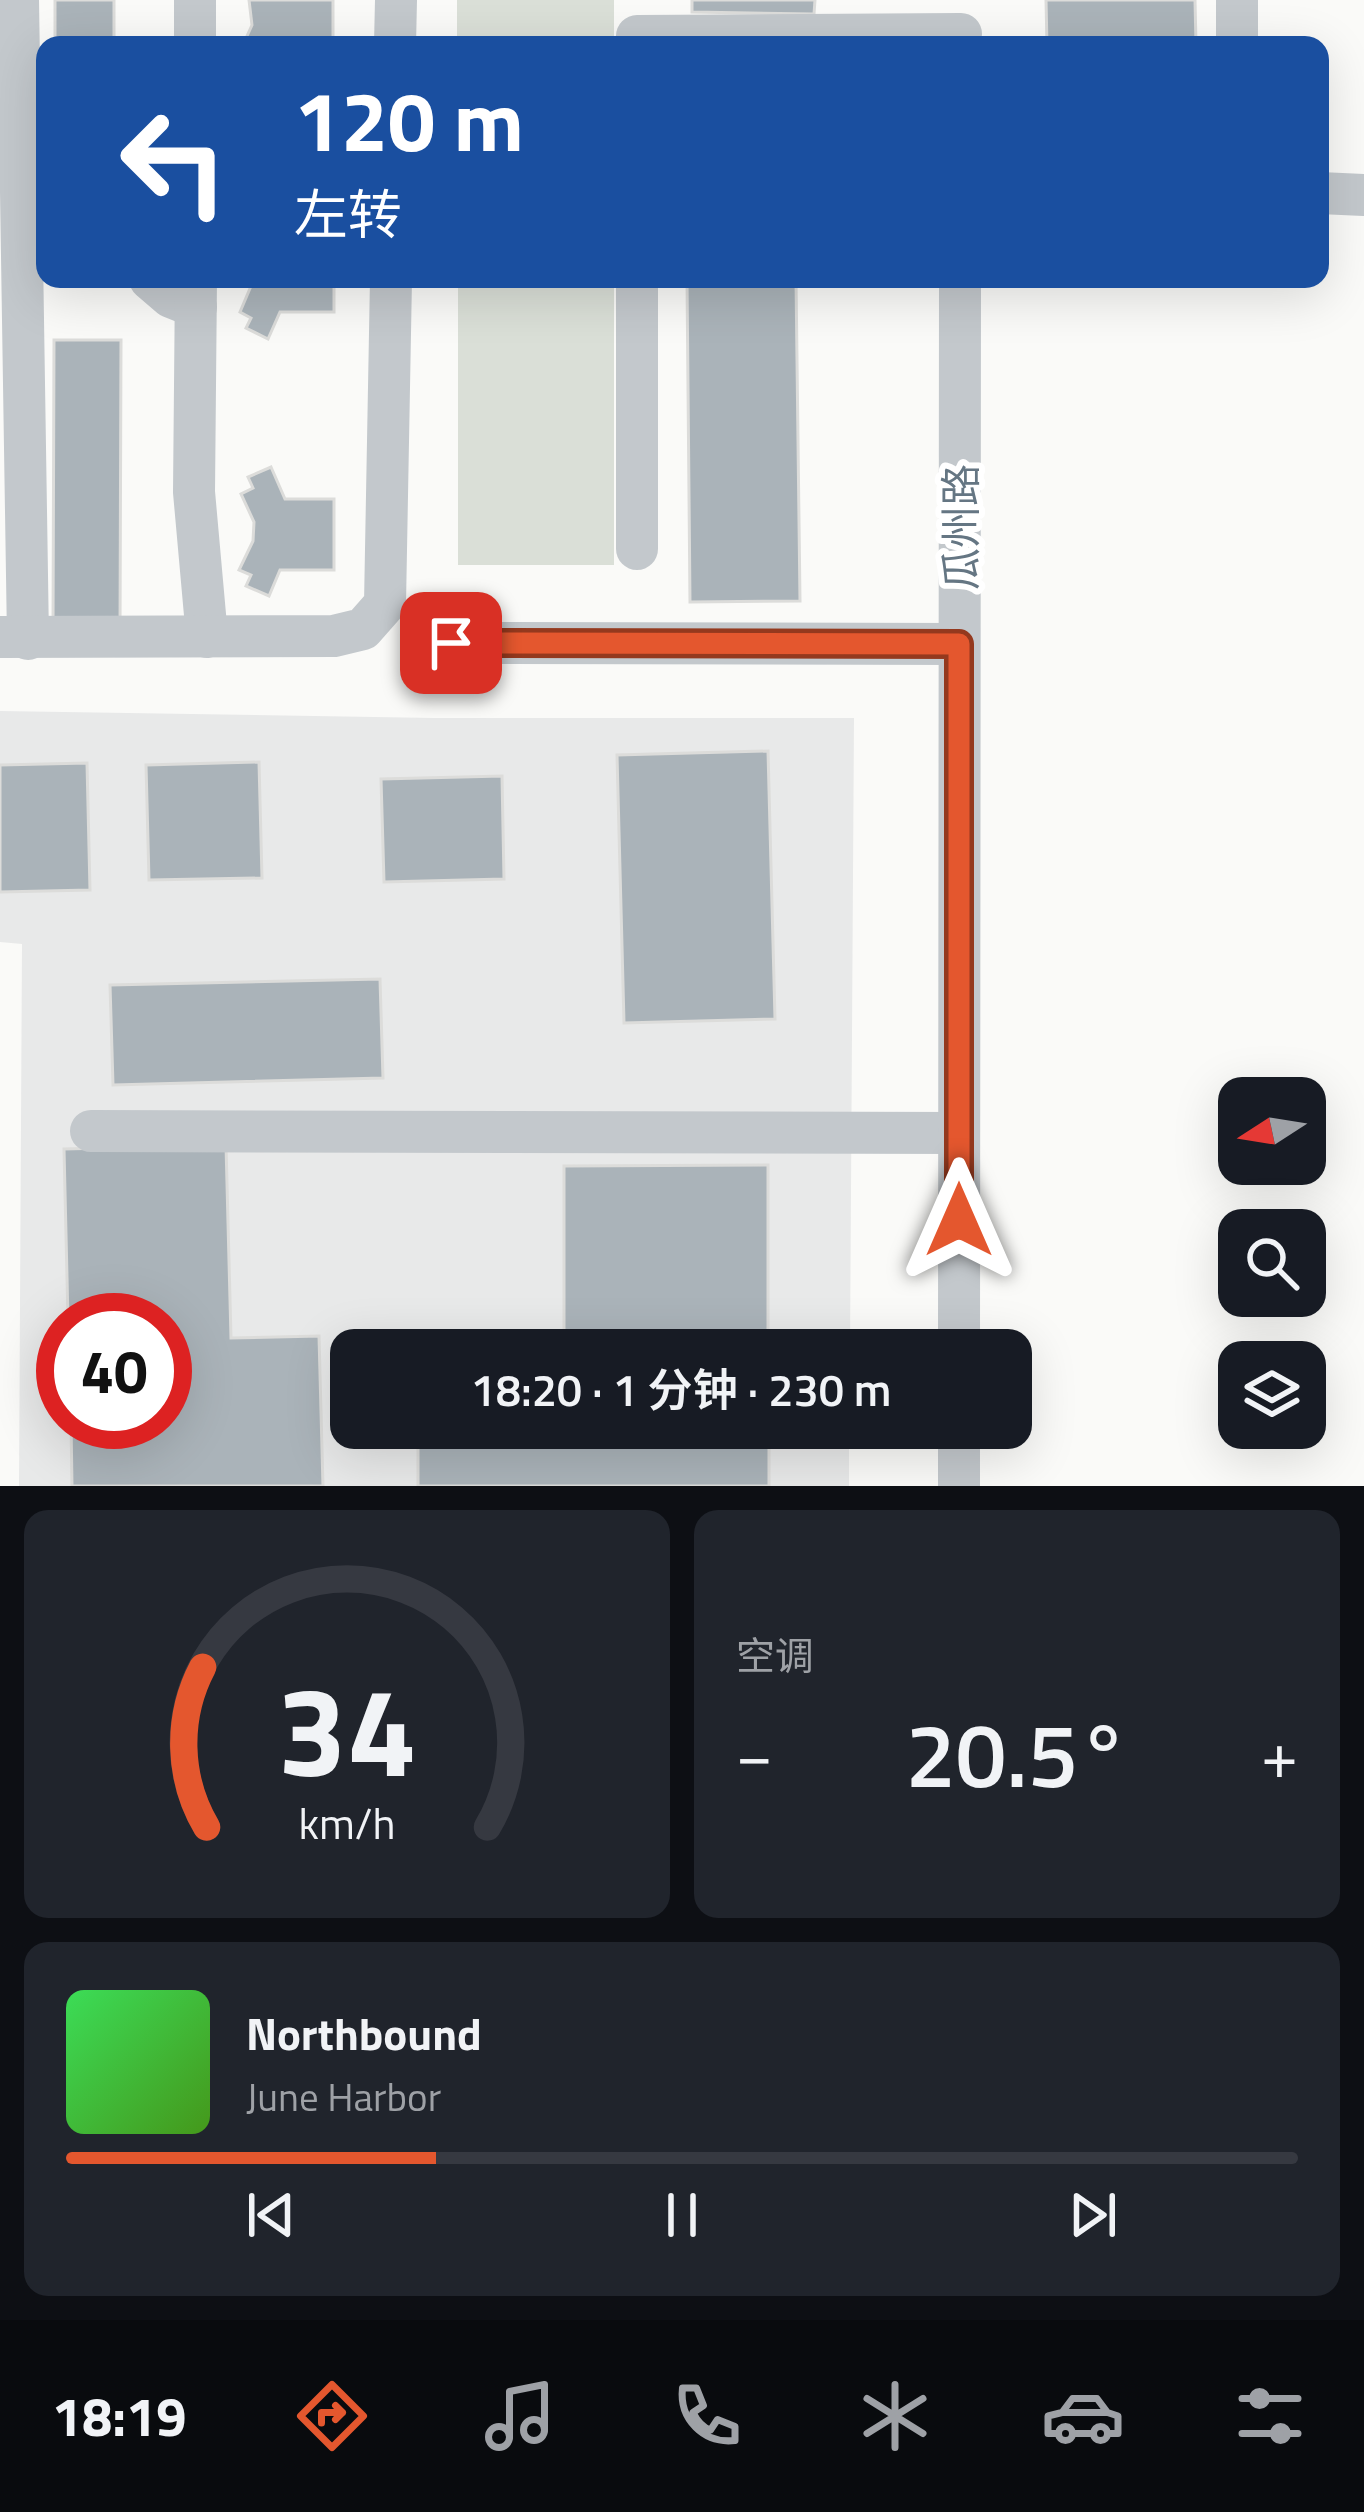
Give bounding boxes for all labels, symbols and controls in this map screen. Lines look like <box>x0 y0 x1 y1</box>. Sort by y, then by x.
text: 120 m <box>294 56 524 184</box>
icon: left <box>96 84 252 240</box>
text: 左转 <box>294 173 402 255</box>
street label: 瓜州路 <box>928 464 992 590</box>
pin <box>400 592 502 694</box>
icon: arrive <box>418 610 484 676</box>
north arrow <box>1218 1077 1326 1185</box>
map controls <box>1218 1077 1326 1449</box>
position arrow <box>896 1157 1022 1283</box>
button: search <box>1218 1209 1326 1317</box>
speed limit sign: 40 <box>36 1293 192 1449</box>
button: layers <box>1218 1341 1326 1449</box>
text: 18:20 · 1 分钟 · 230 m <box>471 1355 891 1423</box>
text: 空调 <box>736 1626 814 1685</box>
text: 34 <box>277 1635 417 1824</box>
text: 20.5° <box>905 1685 1129 1822</box>
text: − <box>736 1703 773 1804</box>
text: + <box>1261 1703 1298 1804</box>
text: km/h <box>298 1790 396 1856</box>
text: Northbound <box>246 1999 482 2067</box>
text: June Harbor <box>246 2067 441 2126</box>
icon: previous <box>238 2182 304 2248</box>
icon: pause <box>649 2182 715 2248</box>
icon: next <box>1060 2182 1126 2248</box>
icon: directions <box>290 2374 374 2458</box>
icon: music <box>478 2374 562 2458</box>
icon: phone <box>665 2374 749 2458</box>
icon: climate <box>853 2374 937 2458</box>
icon: car <box>1041 2374 1125 2458</box>
icon: filters <box>1228 2374 1312 2458</box>
text: 18:19 <box>52 2375 187 2457</box>

